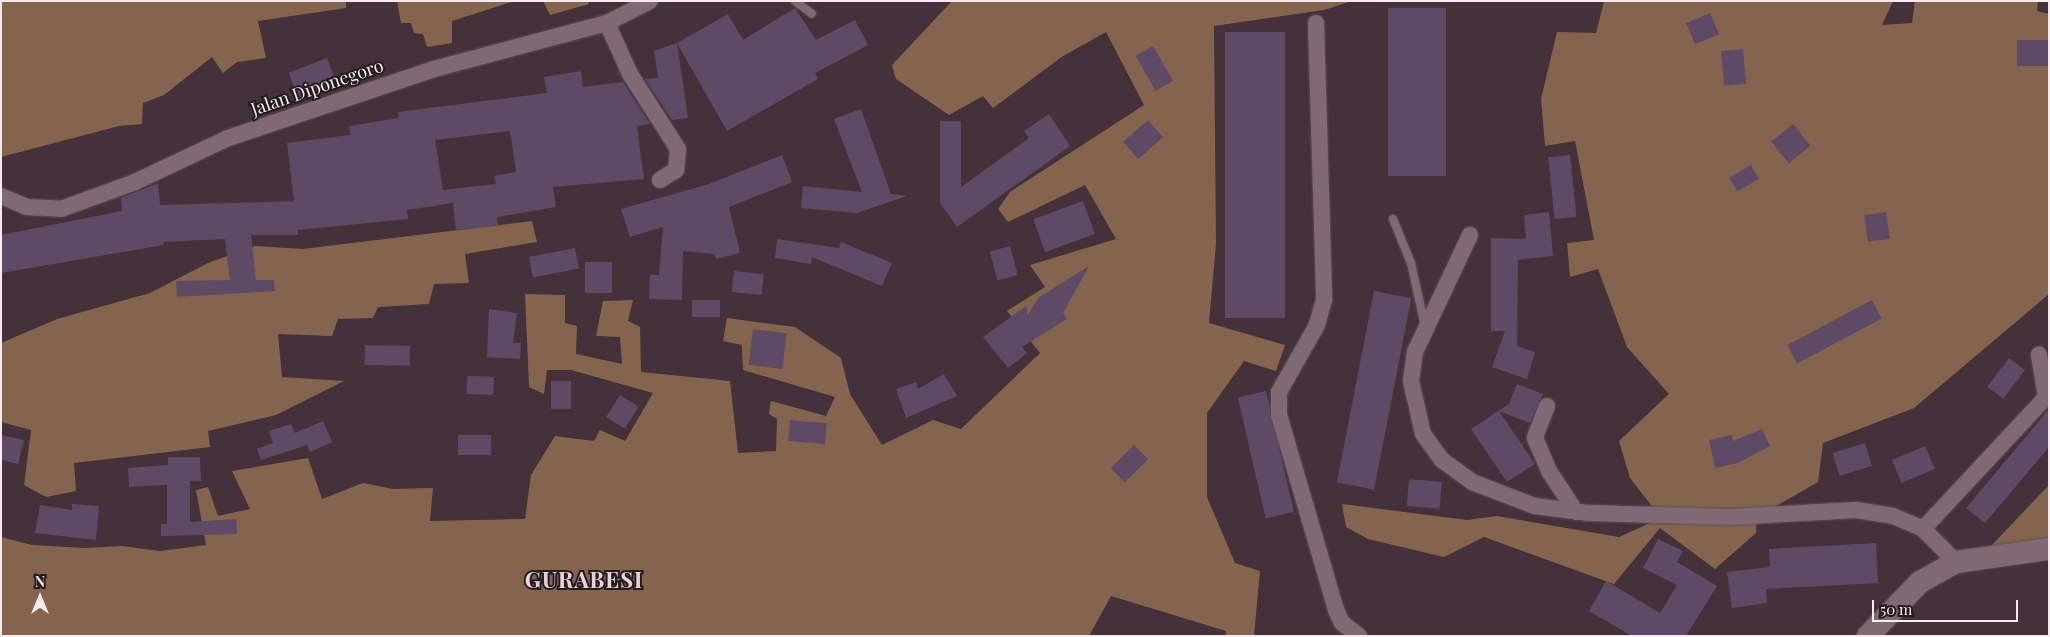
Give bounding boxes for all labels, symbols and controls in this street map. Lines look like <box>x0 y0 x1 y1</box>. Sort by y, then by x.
street label: Jalan Diponegoro <box>248 54 386 120</box>
district label: GURABESI <box>524 567 644 593</box>
north arrow <box>15 572 65 622</box>
text: N <box>35 572 45 591</box>
scale bar <box>1875 590 2021 622</box>
text: 50 m <box>1880 599 1912 619</box>

